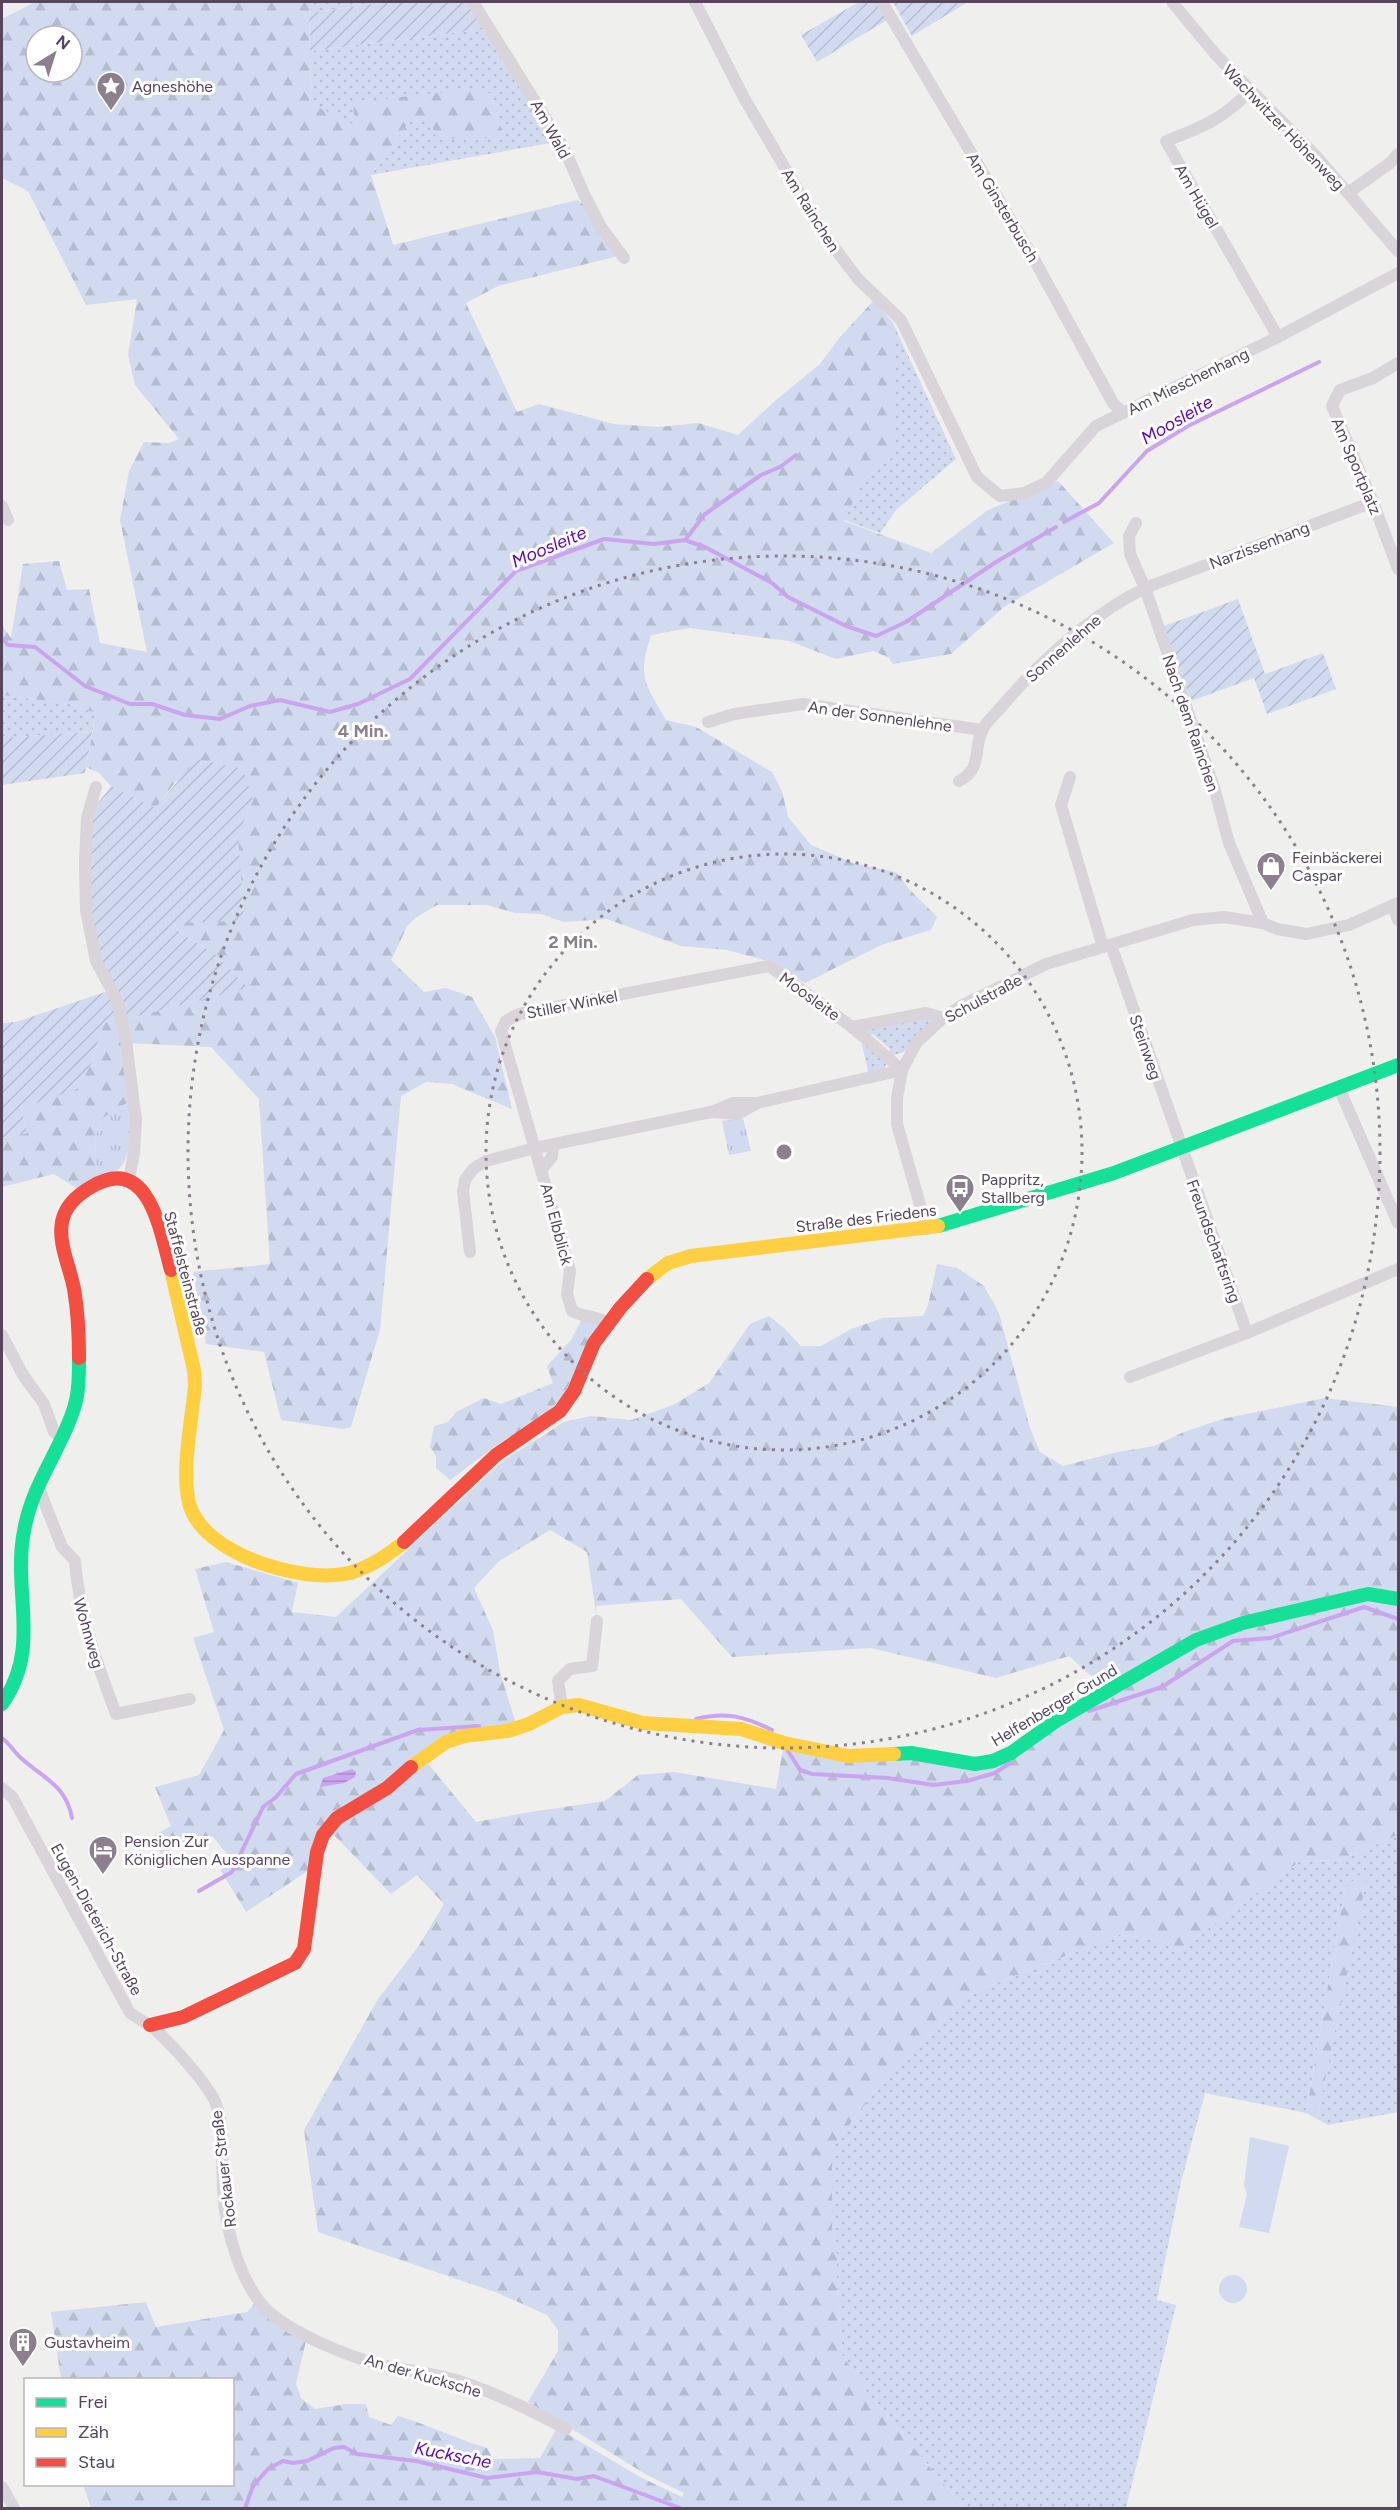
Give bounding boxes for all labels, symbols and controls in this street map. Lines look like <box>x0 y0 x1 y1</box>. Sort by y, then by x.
north arrow <box>24 24 84 84</box>
text: N <box>52 31 74 54</box>
street label: Wachwitzer Höhenweg <box>1219 61 1348 194</box>
place icon: Agneshöhe <box>95 70 127 112</box>
place label: Agneshöhe <box>132 77 213 96</box>
street label: Am Wald <box>527 97 574 162</box>
street label: Am Ginsterbusch <box>962 149 1043 265</box>
street label: Am Hügel <box>1171 161 1223 232</box>
street label: Am Rainchen <box>777 165 844 255</box>
street label: Am Mieschenhang <box>1125 344 1252 419</box>
water label: Moosleite <box>1137 391 1217 449</box>
street label: Am Sportplatz <box>1328 415 1386 518</box>
street label: Narzissenhang <box>1207 518 1312 573</box>
water label: Moosleite <box>508 521 590 573</box>
street label: Sonnenlehne <box>1022 610 1105 686</box>
street label: Nach dem Rainchen <box>1158 652 1223 794</box>
street label: An der Sonnenlehne <box>807 697 953 736</box>
text: 4 Min. <box>338 720 388 742</box>
place label: Feinbäckerei Caspar <box>1292 848 1382 885</box>
shop icon: Feinbäckerei Caspar <box>1255 850 1287 892</box>
text: 2 Min. <box>548 931 598 953</box>
street label: Moosleite <box>776 968 844 1025</box>
street label: Schulstraße <box>941 970 1025 1027</box>
street label: Stiller Winkel <box>525 986 619 1023</box>
street label: Steinweg <box>1126 1012 1166 1082</box>
centre of rings <box>774 1142 794 1162</box>
place label: Pappritz, Stallberg <box>981 1170 1045 1207</box>
bus stop icon: Pappritz, Stallberg <box>944 1172 976 1214</box>
street label: Freundschaftsring <box>1182 1177 1245 1305</box>
street label: Am Elbblick <box>536 1181 577 1267</box>
street label: Straße des Friedens <box>795 1200 937 1237</box>
street label: Staffelsteinstraße <box>160 1209 211 1337</box>
street label: Wohnweg <box>69 1596 108 1670</box>
street label: Helfenberger Grund <box>988 1660 1121 1751</box>
place label: Pension Zur Königlichen Ausspanne <box>124 1832 291 1869</box>
hotel icon: Pension Zur Königlichen Ausspanne <box>87 1834 119 1876</box>
street label: Eugen-Dieterich-Straße <box>47 1840 146 1999</box>
street label: Rockauer Straße <box>207 2109 240 2229</box>
building icon: Gustavheim <box>7 2326 39 2368</box>
place label: Gustavheim <box>44 2333 130 2352</box>
street label: An der Kucksche <box>363 2350 483 2401</box>
legend <box>24 2378 234 2486</box>
text: Frei <box>78 2391 108 2413</box>
text: Zäh <box>78 2421 109 2443</box>
water label: Kucksche <box>413 2437 493 2473</box>
text: Stau <box>78 2451 115 2473</box>

